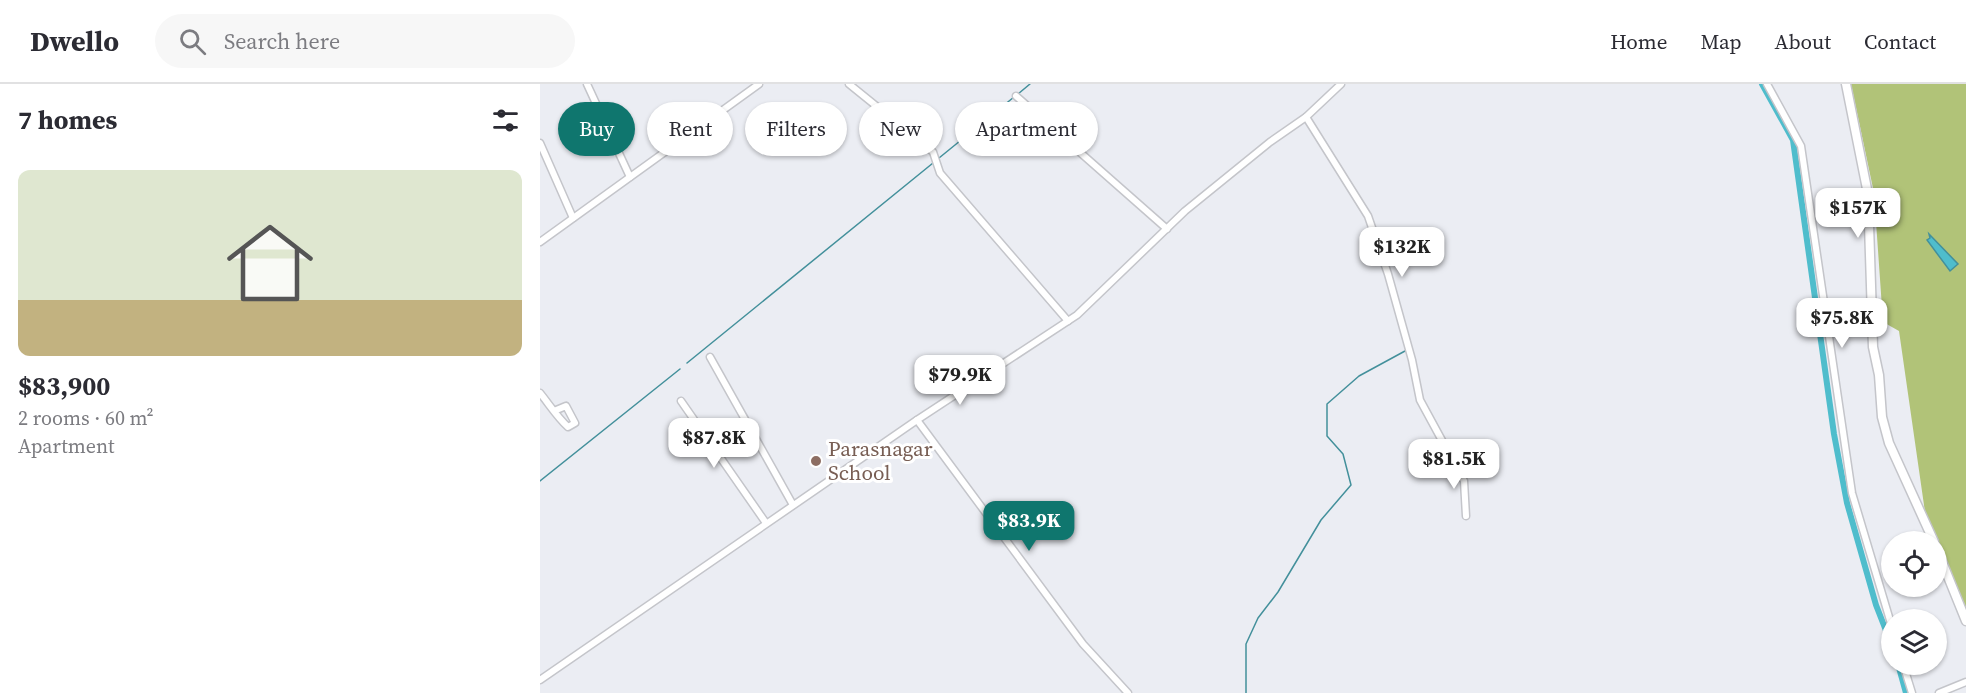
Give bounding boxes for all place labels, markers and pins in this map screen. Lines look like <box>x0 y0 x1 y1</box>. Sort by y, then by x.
pin: $157K <box>1816 188 1900 239</box>
pin: $132K <box>1360 227 1444 278</box>
pin: $75.8K <box>1793 298 1891 349</box>
pin: $79.9K <box>911 355 1009 406</box>
pin: $87.8K <box>665 418 763 469</box>
place label: Parasnagar School <box>828 434 933 487</box>
pin: $81.5K <box>1405 439 1503 490</box>
marker: Parasnagar School <box>809 454 823 468</box>
pin: $83.9K <box>980 501 1078 552</box>

